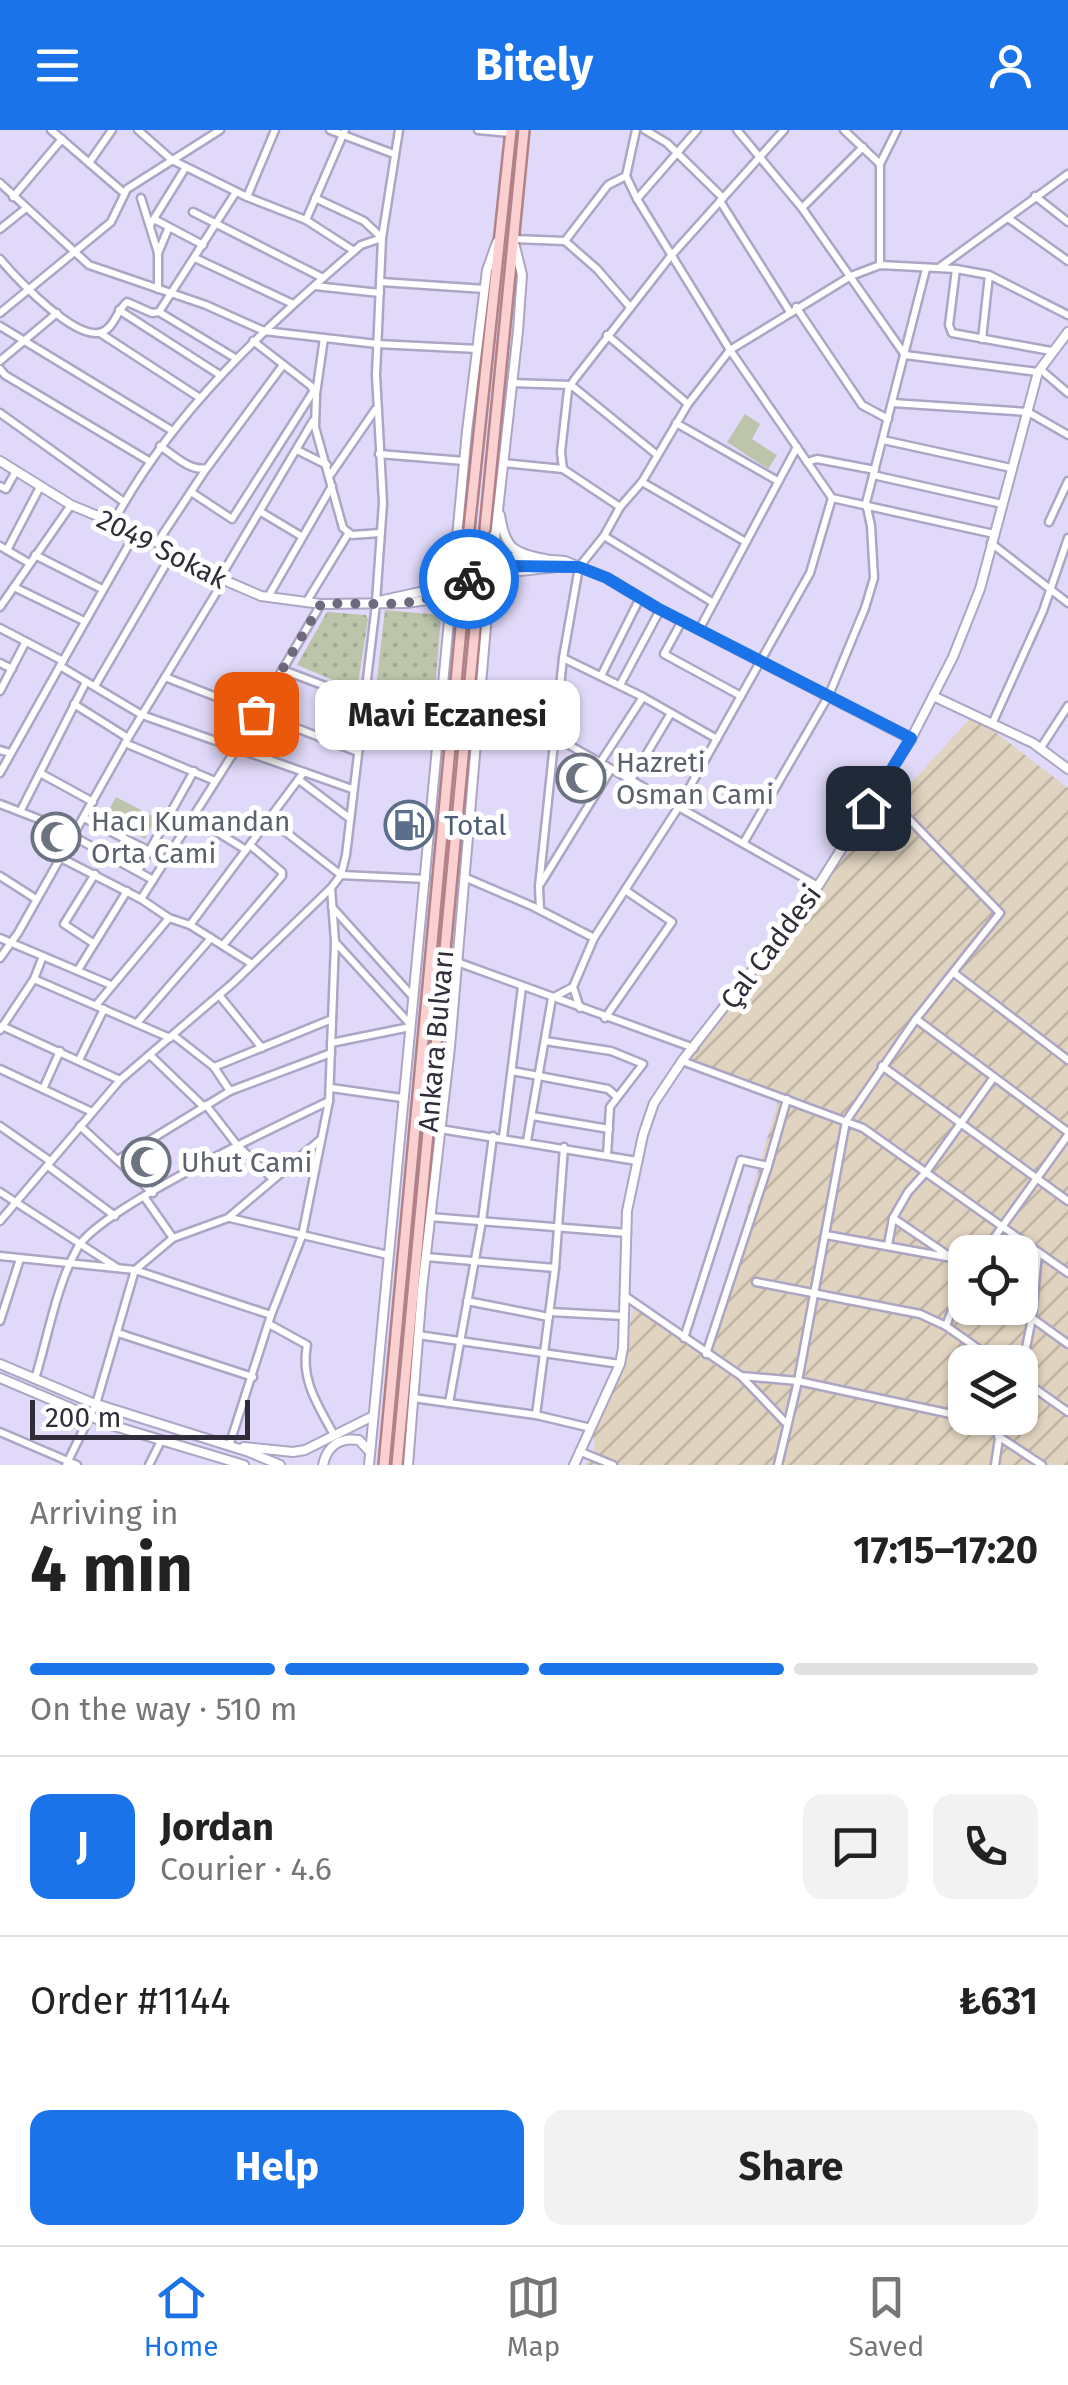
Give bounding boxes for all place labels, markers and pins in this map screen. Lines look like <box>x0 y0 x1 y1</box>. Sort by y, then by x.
pin <box>214 672 299 757</box>
callout: Mavi Eczanesi <box>316 679 581 749</box>
place label: Hazreti Osman Cami <box>616 746 774 811</box>
mosque icon: Hazreti Osman Cami <box>555 752 607 804</box>
pin <box>826 766 911 851</box>
fuel station icon: Total <box>383 799 435 851</box>
place label: Hacı Kumandan Orta Cami <box>91 805 291 870</box>
place label: Total <box>444 809 506 842</box>
mosque icon: Hacı Kumandan Orta Cami <box>30 811 82 863</box>
mosque icon: Uhut Cami <box>120 1136 172 1188</box>
place label: Uhut Cami <box>181 1146 312 1179</box>

